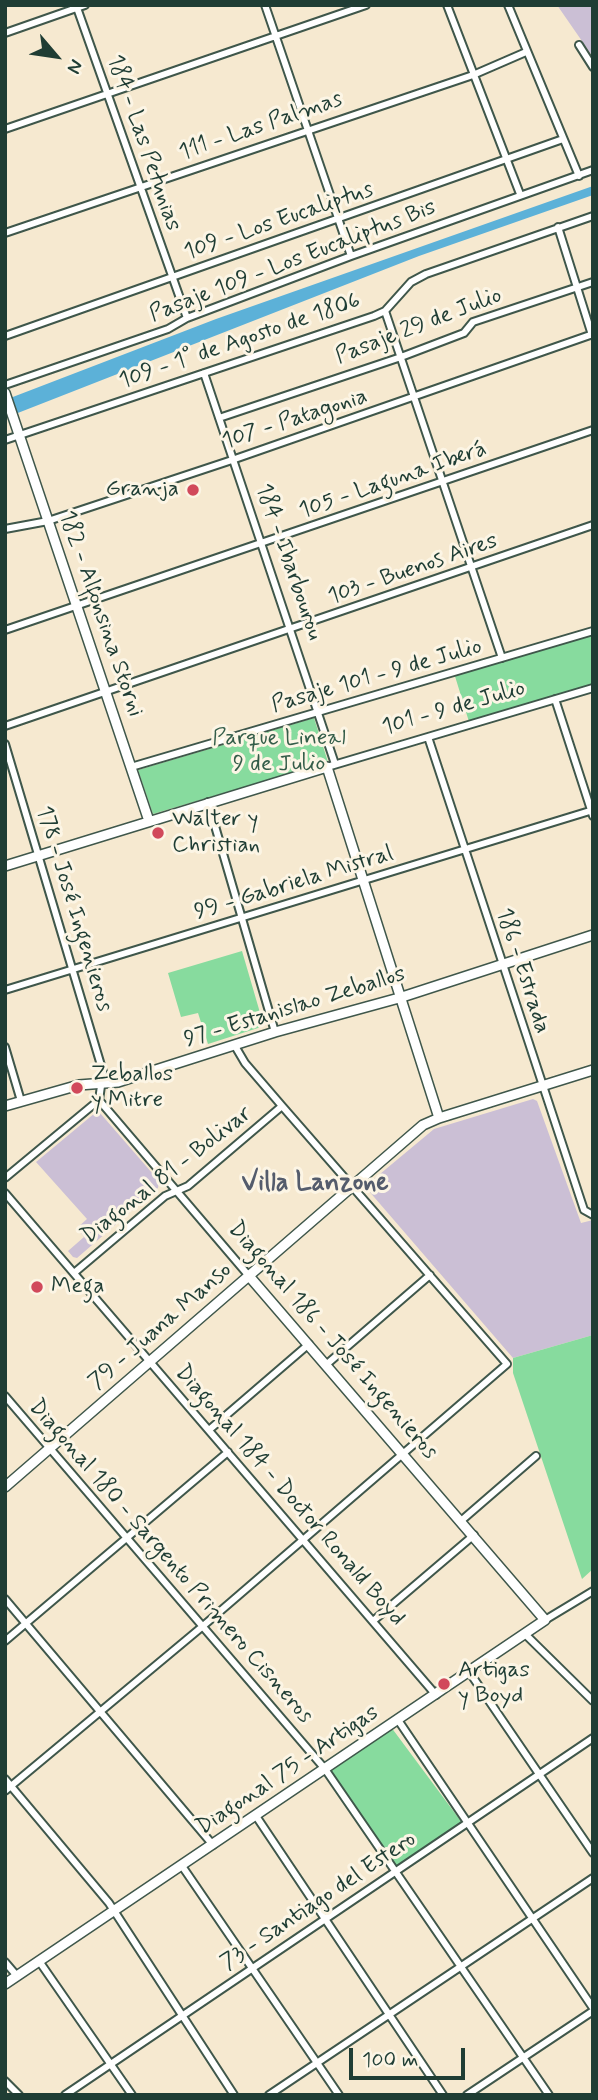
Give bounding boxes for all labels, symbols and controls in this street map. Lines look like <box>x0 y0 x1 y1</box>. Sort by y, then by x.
north arrow <box>21 21 91 91</box>
street label: 184 - Las Petunias <box>100 51 186 235</box>
text: N <box>61 55 89 78</box>
street label: 111 - Las Palmas <box>176 86 346 168</box>
street label: 109 - Los Eucaliptus <box>181 177 377 267</box>
street label: Pasaje 109 - Los Eucaliptus Bis <box>146 195 440 329</box>
street label: Pasaje 29 de Julio <box>332 283 506 371</box>
street label: 109 - 1° de Agosto de 1806 <box>116 288 364 396</box>
street label: 107 - Patagonia <box>219 384 371 456</box>
street label: 105 - Laguna Iberá <box>296 436 490 526</box>
place label: Granja <box>105 476 179 504</box>
street label: 184 - Ibarbourou <box>248 480 328 644</box>
marker: Granja <box>185 482 201 498</box>
street label: 182 - Alfonsina Storni <box>52 507 148 721</box>
street label: 103 - Buenos Aires <box>325 528 501 612</box>
street label: Pasaje 101 - 9 de Julio <box>269 634 485 720</box>
street label: 101 - 9 de Julio <box>379 675 529 743</box>
park label: Parque Lineal 9 de Julio <box>212 725 346 779</box>
street label: 178 - José Ingenieros <box>29 803 117 1015</box>
place label: Walter y Christian <box>172 806 260 860</box>
marker: Walter y Christian <box>150 825 166 841</box>
street label: 99 - Gabriela Mistral <box>191 841 397 927</box>
street label: 186 - Estrada <box>489 905 555 1037</box>
street label: 97 - Estanislao Zeballos <box>181 961 409 1055</box>
place label: Zeballos y Mitre <box>91 1061 173 1115</box>
marker: Zeballos y Mitre <box>69 1080 85 1096</box>
street label: Diagonal 81 - Bolivar <box>76 1101 258 1251</box>
district label: Villa Lanzone <box>241 1169 389 1201</box>
street label: Diagonal 186 - José Ingenieros <box>221 1216 443 1466</box>
street label: 79 - Juana Manso <box>84 1257 238 1397</box>
place label: Mega <box>51 1273 104 1301</box>
marker: Mega <box>29 1279 45 1295</box>
street label: Diagonal 184 - Doctor Ronald Boyd <box>168 1360 410 1632</box>
street label: Diagonal 180 - Sargento Primero Cisneros <box>22 1394 318 1730</box>
place label: Artigas y Boyd <box>458 1657 530 1711</box>
marker: Artigas y Boyd <box>436 1676 452 1692</box>
street label: Diagonal 75 - Artigas <box>192 1700 384 1842</box>
street label: 73 - Santiago del Estero <box>216 1826 422 1978</box>
scale bar <box>353 2034 468 2078</box>
text: 100 m <box>362 2046 418 2074</box>

